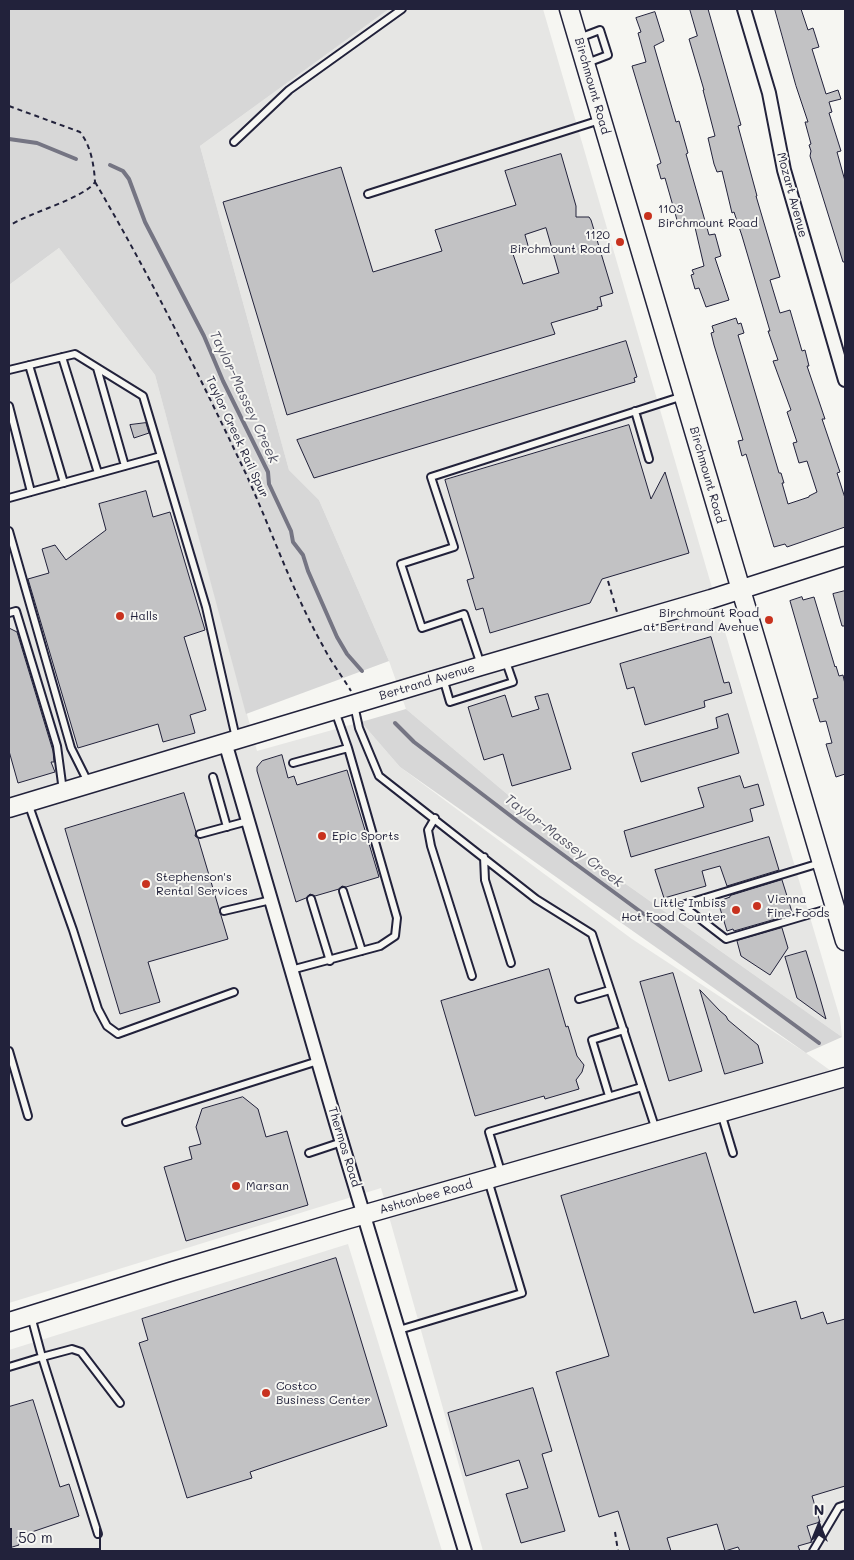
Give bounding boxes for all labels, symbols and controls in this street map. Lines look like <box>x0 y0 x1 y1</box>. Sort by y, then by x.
street label: Birchmount Road <box>571 36 613 136</box>
street label: Mozart Avenue <box>774 151 810 239</box>
place label: 1103 Birchmount Road <box>658 202 758 230</box>
marker: 1103 Birchmount Road <box>642 210 654 222</box>
place label: 1120 Birchmount Road <box>510 228 610 256</box>
marker: 1120 Birchmount Road <box>614 236 626 248</box>
water label: Taylor-Massey Creek <box>206 328 282 466</box>
street label: Taylor Creek Rail Spur <box>202 374 272 500</box>
street label: Birchmount Road <box>686 425 728 525</box>
place label: Birchmount Road at Bertrand Avenue <box>643 606 759 634</box>
place label: Halls <box>130 609 158 623</box>
marker: Halls <box>114 610 126 622</box>
marker: Birchmount Road at Bertrand Avenue <box>763 614 775 626</box>
street label: Bertrand Avenue <box>377 661 477 703</box>
water label: Taylor-Massey Creek <box>501 791 627 891</box>
place label: Epic Sports <box>332 829 399 843</box>
marker: Epic Sports <box>316 830 328 842</box>
place label: Stephenson's Rental Services <box>156 870 248 898</box>
marker: Stephenson's Rental Services <box>140 878 152 890</box>
place label: Vienna Fine Foods <box>767 892 830 920</box>
place label: Little Imbiss Hot Food Counter <box>621 896 726 924</box>
marker: Vienna Fine Foods <box>751 900 763 912</box>
marker: Little Imbiss Hot Food Counter <box>730 904 742 916</box>
street label: Thermos Road <box>325 1105 363 1189</box>
street label: Ashtonbee Road <box>378 1177 474 1217</box>
place label: Marsan <box>246 1179 289 1193</box>
marker: Marsan <box>230 1180 242 1192</box>
place label: Costco Business Center <box>276 1379 370 1407</box>
marker: Costco Business Center <box>260 1387 272 1399</box>
north arrow <box>794 1500 844 1550</box>
text: N <box>814 1500 824 1519</box>
scale bar <box>12 1518 104 1550</box>
text: 50 m <box>18 1527 53 1547</box>

